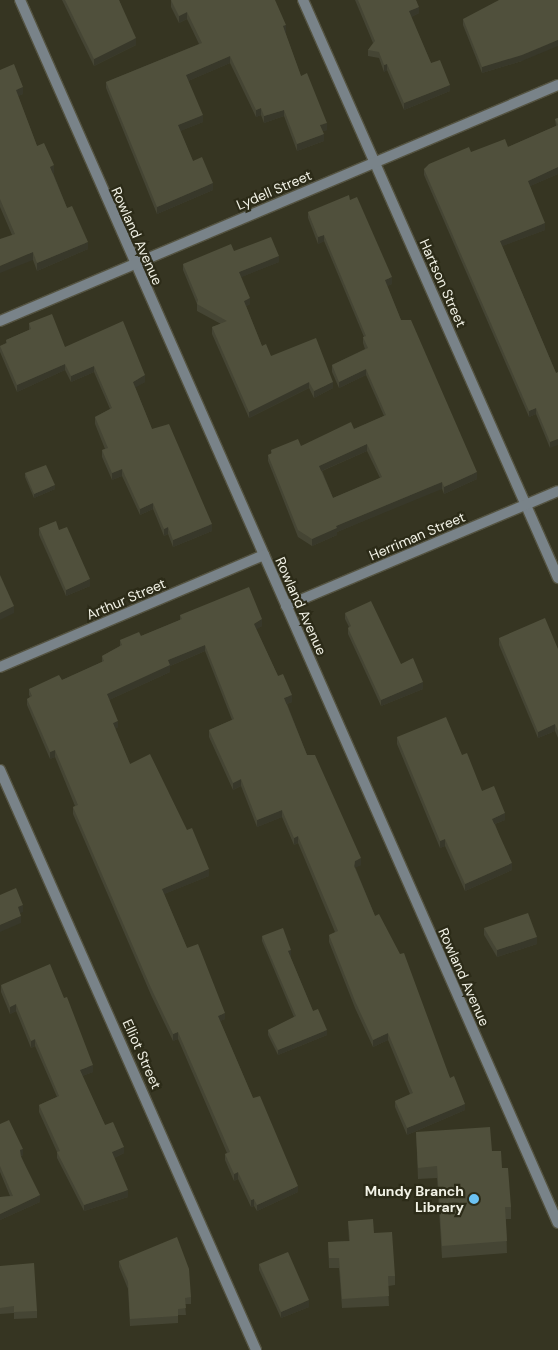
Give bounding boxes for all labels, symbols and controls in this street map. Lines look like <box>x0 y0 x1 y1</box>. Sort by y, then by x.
street label: Lydell Street <box>234 167 314 213</box>
street label: Rowland Avenue <box>108 184 166 288</box>
street label: Hartson Street <box>416 236 470 330</box>
street label: Herriman Street <box>366 508 468 564</box>
street label: Rowland Avenue <box>272 554 330 658</box>
street label: Arthur Street <box>84 575 168 623</box>
street label: Rowland Avenue <box>435 925 493 1029</box>
street label: Elliot Street <box>119 1017 165 1091</box>
place label: Mundy Branch Library <box>365 1183 464 1216</box>
marker: Mundy Branch Library <box>468 1193 480 1205</box>

